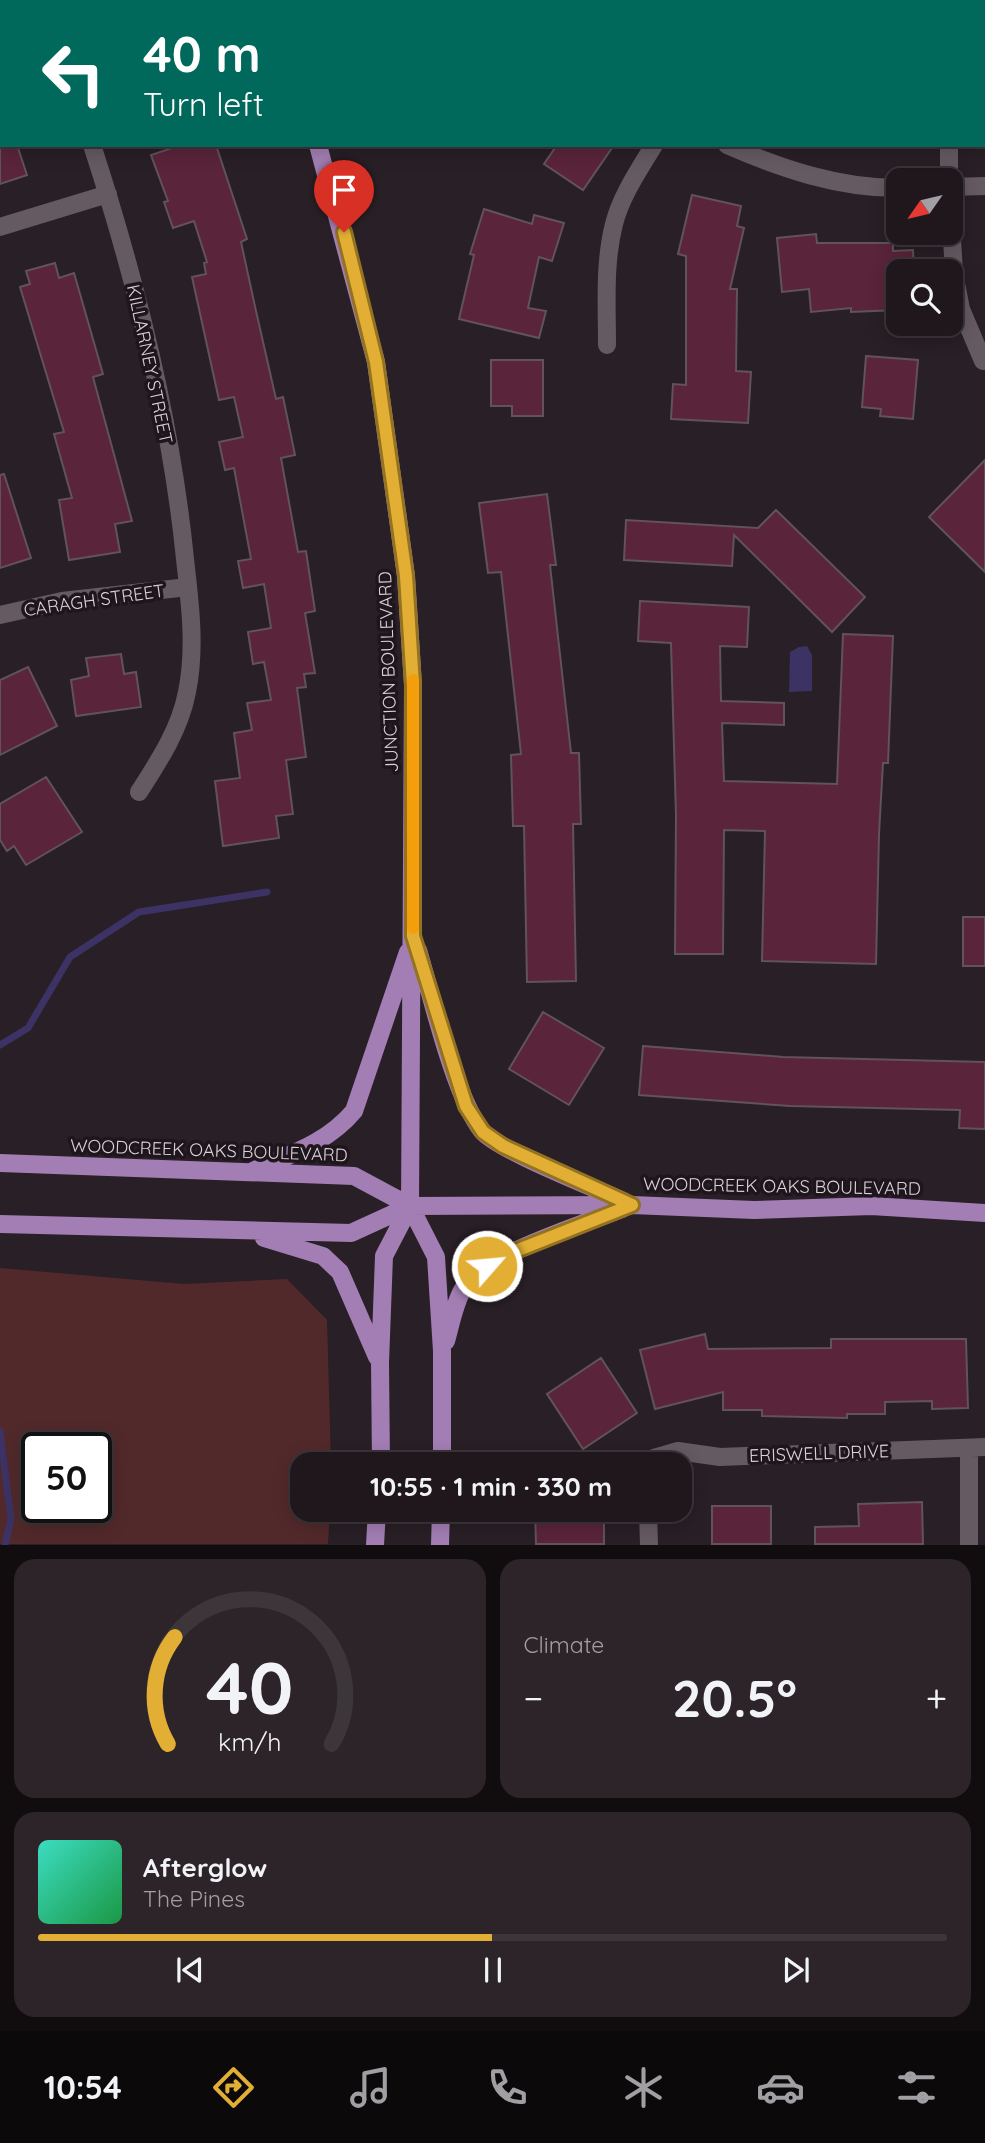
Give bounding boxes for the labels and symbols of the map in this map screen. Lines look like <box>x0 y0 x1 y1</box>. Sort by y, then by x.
pin <box>314 160 374 232</box>
north arrow <box>886 168 962 245</box>
street label: KILLARNEY STREET <box>122 282 178 446</box>
street label: JUNCTION BOULEVARD <box>373 571 403 773</box>
street label: CARAGH STREET <box>22 579 166 621</box>
street label: WOODCREEK OAKS BOULEVARD <box>70 1134 348 1166</box>
street label: WOODCREEK OAKS BOULEVARD <box>643 1172 921 1200</box>
position arrow <box>450 1229 524 1303</box>
speed limit sign: 50 <box>21 1432 112 1523</box>
street label: ERISWELL DRIVE <box>749 1439 889 1467</box>

